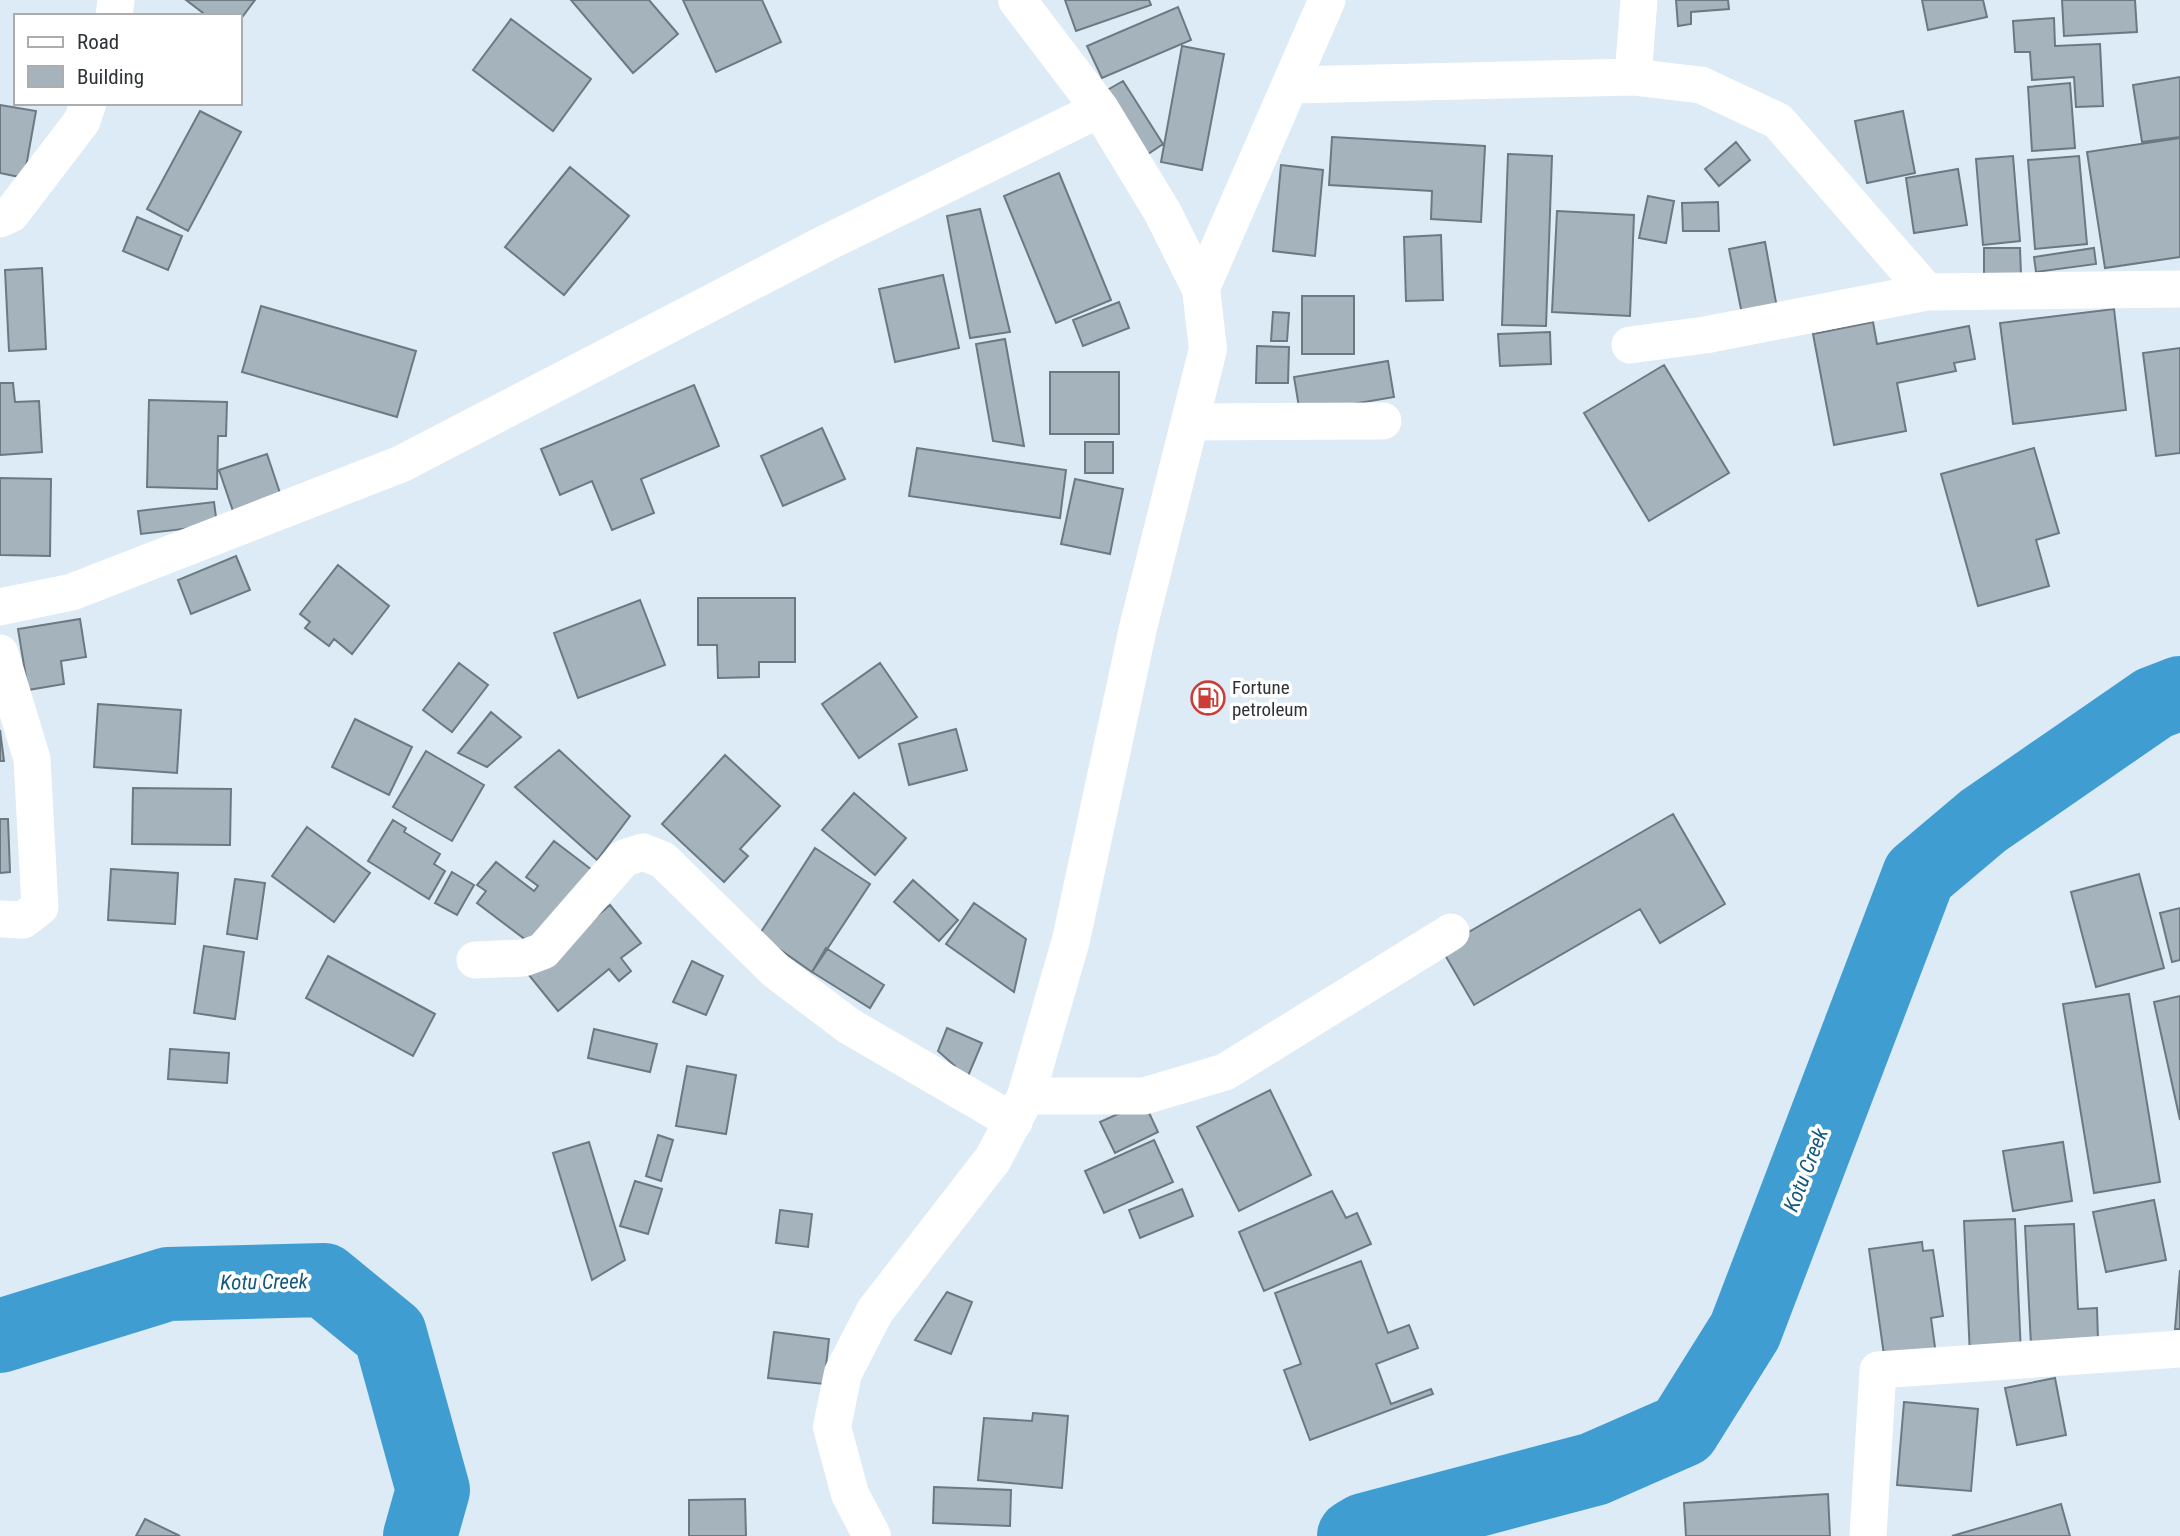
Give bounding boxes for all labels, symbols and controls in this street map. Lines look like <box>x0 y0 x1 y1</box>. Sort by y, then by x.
legend <box>14 14 242 105</box>
text: Road <box>77 30 119 54</box>
text: Building <box>77 65 144 89</box>
place label: Fortune petroleum <box>1232 676 1308 721</box>
fuel station icon: Fortune petroleum <box>1189 679 1227 717</box>
water label: Kotu Creek <box>1779 1124 1833 1215</box>
water label: Kotu Creek <box>220 1269 309 1295</box>

